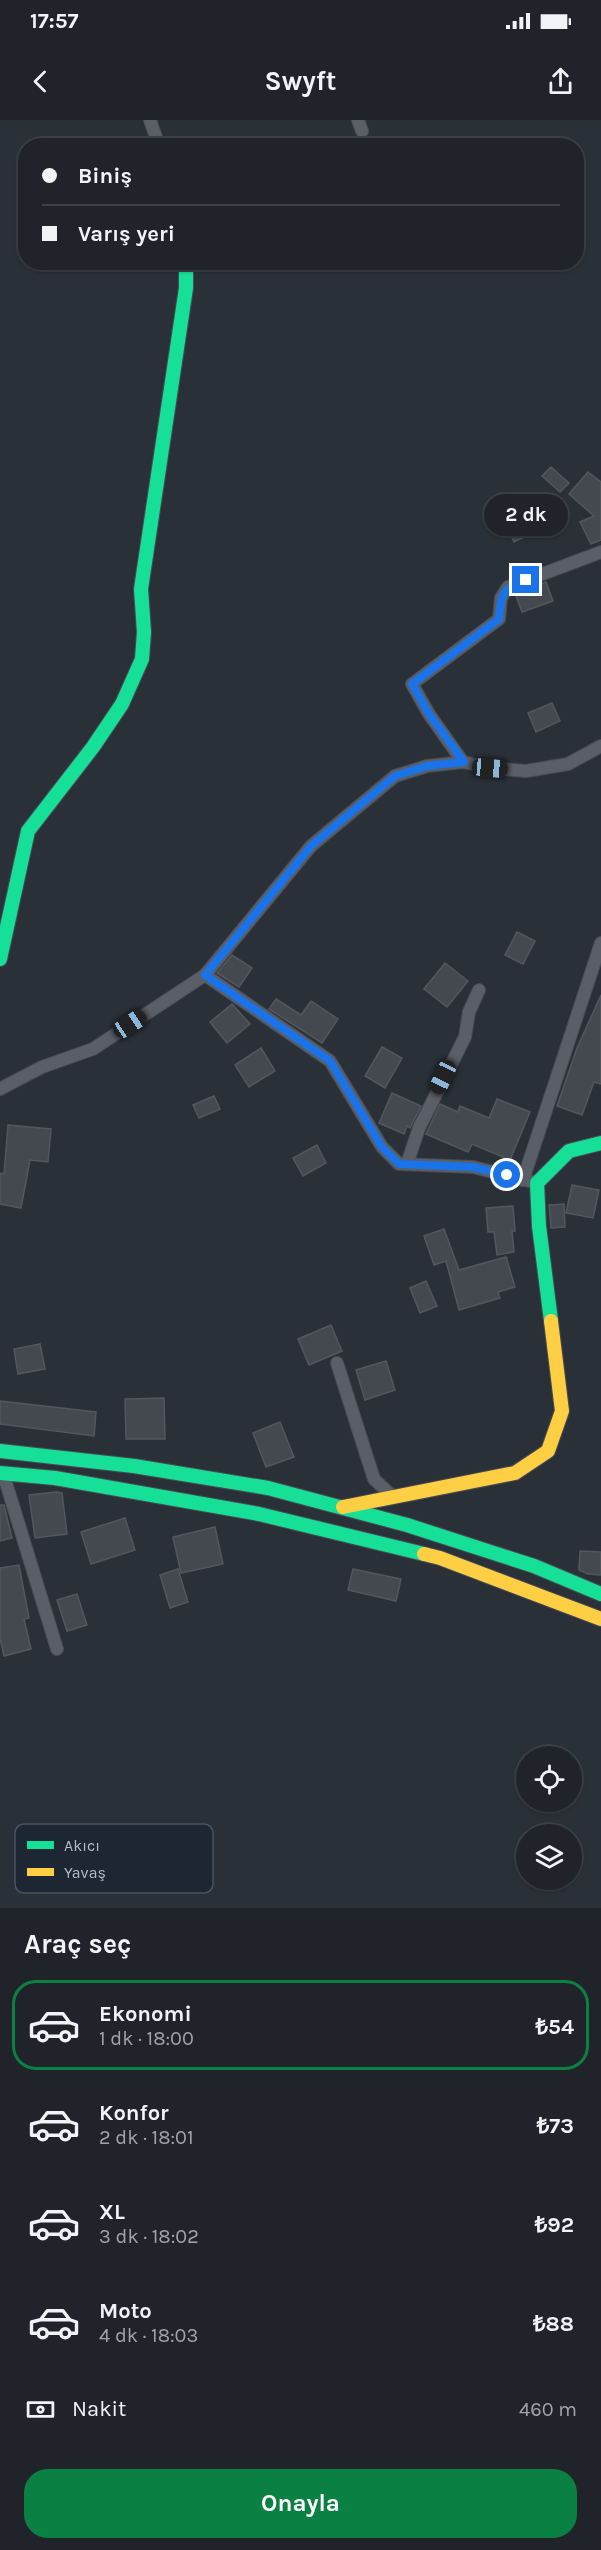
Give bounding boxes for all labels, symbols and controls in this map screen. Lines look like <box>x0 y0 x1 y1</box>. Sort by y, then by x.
text: 17:57 <box>30 8 78 34</box>
icon: back <box>24 65 57 98</box>
text: Swyft <box>265 65 336 97</box>
icon: share <box>544 65 577 98</box>
text: Biniş <box>78 163 132 189</box>
text: Varış yeri <box>78 221 175 247</box>
callout: 2 dk <box>484 493 568 535</box>
text: 2 dk <box>505 503 547 526</box>
route end <box>512 566 539 593</box>
car <box>471 757 509 779</box>
car <box>110 1007 150 1041</box>
car <box>427 1057 459 1097</box>
route start <box>493 1161 520 1188</box>
map controls <box>516 1746 582 1890</box>
button: locate <box>516 1746 582 1812</box>
legend <box>15 1824 213 1893</box>
button: layers <box>516 1824 582 1890</box>
text: Akıcı <box>64 1836 100 1855</box>
text: Yavaş <box>64 1863 106 1882</box>
text: Araç seç <box>24 1928 131 1960</box>
icon: car <box>27 1998 81 2052</box>
text: Ekonomi <box>99 2001 192 2027</box>
text: ₺54 <box>536 2014 574 2040</box>
text: 1 dk · 18:00 <box>99 2027 194 2050</box>
icon: car <box>27 2097 81 2151</box>
text: Konfor <box>99 2100 169 2126</box>
text: ₺73 <box>537 2113 574 2139</box>
text: 2 dk · 18:01 <box>99 2126 194 2149</box>
icon: car <box>27 2196 81 2250</box>
text: XL <box>99 2199 125 2225</box>
text: ₺92 <box>535 2212 574 2238</box>
text: 3 dk · 18:02 <box>99 2225 199 2248</box>
icon: car <box>27 2295 81 2349</box>
text: Moto <box>99 2298 152 2324</box>
text: ₺88 <box>533 2311 574 2337</box>
text: 4 dk · 18:03 <box>99 2324 198 2347</box>
icon: cash <box>24 2393 57 2426</box>
text: Nakit <box>72 2396 126 2422</box>
text: 460 m <box>519 2398 577 2421</box>
button: Onayla <box>24 2469 577 2538</box>

